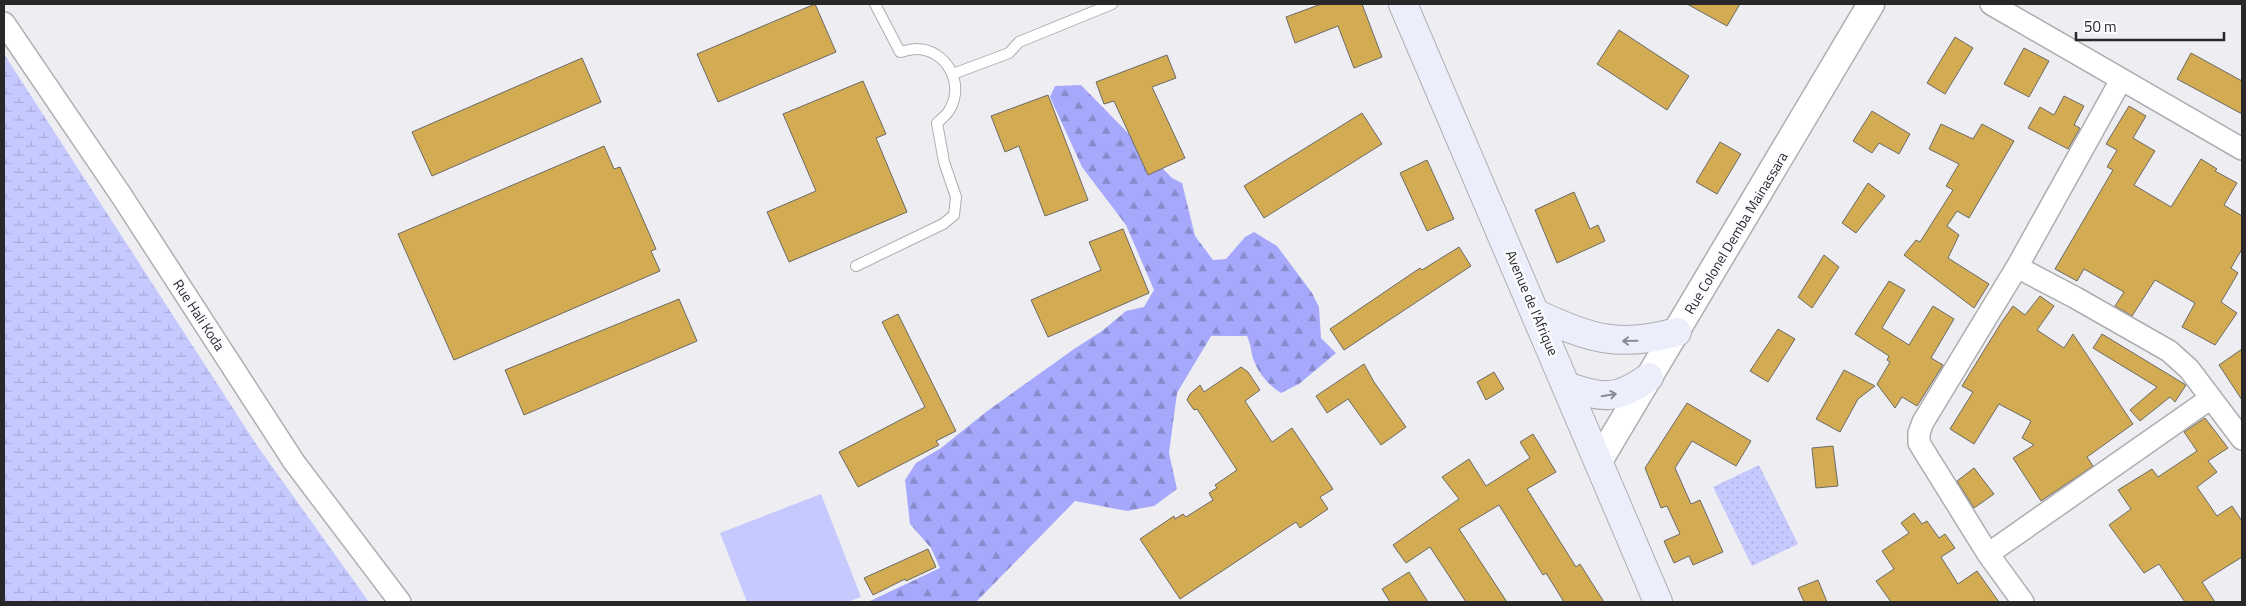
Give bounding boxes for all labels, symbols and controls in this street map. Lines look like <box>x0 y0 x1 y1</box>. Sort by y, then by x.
scale bar <box>2076 10 2224 42</box>
text: 50 m <box>2084 15 2117 38</box>
street label: Rue Colonel Demba Mainassara <box>1679 148 1792 318</box>
street label: Avenue de l'Afrique <box>1501 247 1564 359</box>
street label: Rue Hali Koda <box>168 275 230 355</box>
one-way arrow <box>1622 336 1638 346</box>
one-way arrow <box>1601 389 1617 399</box>

